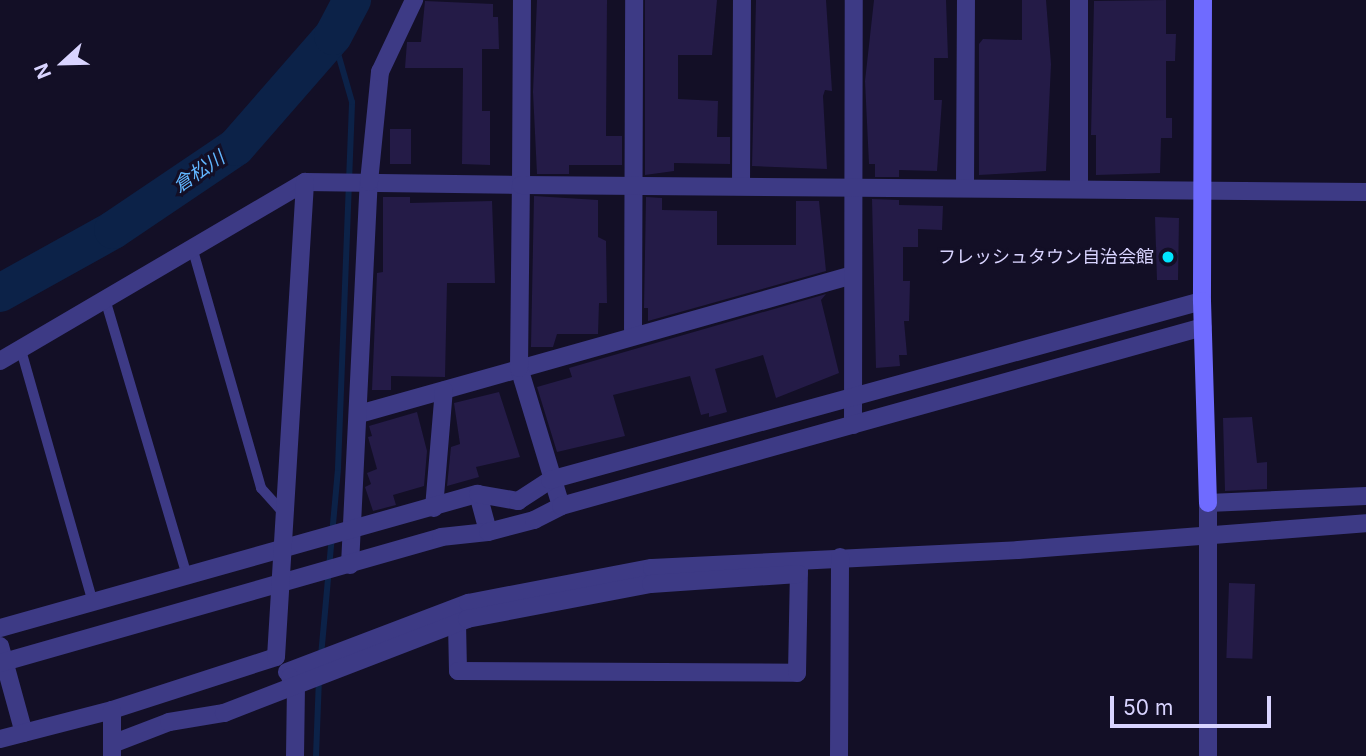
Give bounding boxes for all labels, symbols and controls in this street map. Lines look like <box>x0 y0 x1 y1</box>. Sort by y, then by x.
north arrow <box>28 28 98 98</box>
text: N <box>30 60 56 82</box>
water label: 倉松川 <box>169 147 229 197</box>
place label: フレッシュタウン自治会館 <box>938 246 1154 268</box>
marker: フレッシュタウン自治会館 <box>1160 249 1176 265</box>
scale bar <box>1114 682 1275 726</box>
text: 50 m <box>1123 695 1173 720</box>

